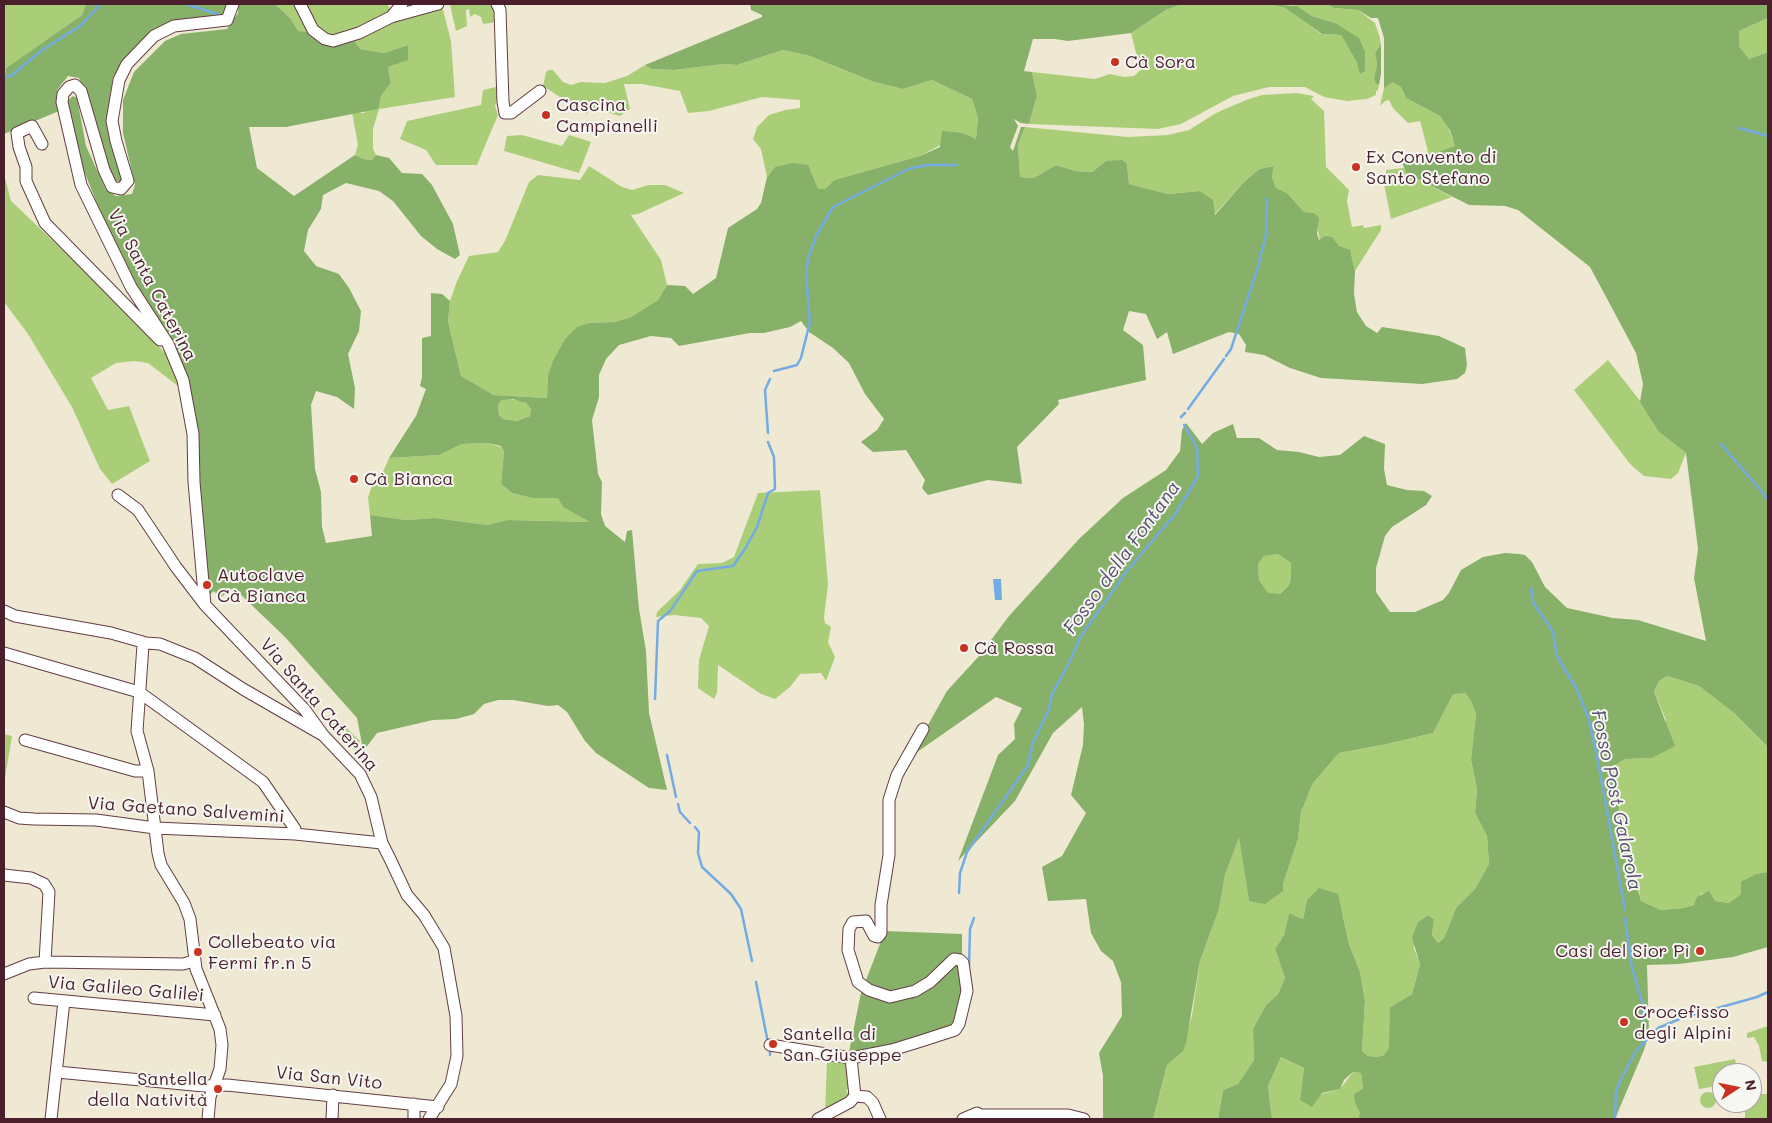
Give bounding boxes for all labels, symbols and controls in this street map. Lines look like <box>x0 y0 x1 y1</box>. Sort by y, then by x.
place label: Cà Sora <box>1125 51 1196 73</box>
marker: Cà Sora <box>1109 56 1121 68</box>
place label: Cascina Campianelli <box>556 94 658 136</box>
marker: Cascina Campianelli <box>540 109 552 121</box>
place label: Ex Convento di Santo Stefano <box>1366 146 1497 188</box>
marker: Ex Convento di Santo Stefano <box>1350 161 1362 173</box>
street label: Via Santa Caterina <box>103 205 201 365</box>
place label: Cà Bianca <box>364 468 453 490</box>
marker: Cà Bianca <box>348 473 360 485</box>
water label: Fosso della Fontana <box>1059 477 1185 639</box>
place label: Autoclave Cà Bianca <box>217 564 306 606</box>
marker: Autoclave Cà Bianca <box>201 579 213 591</box>
street label: Via Santa Caterina <box>255 634 383 776</box>
place label: Cà Rossa <box>974 637 1055 659</box>
marker: Cà Rossa <box>958 642 970 654</box>
water label: Fosso Post Galarola <box>1586 708 1646 892</box>
street label: Via Gaetano Salvemini <box>87 792 285 828</box>
place label: Collebeato via Fermi fr.n 5 <box>208 931 336 974</box>
place label: Casì del Sior Pì <box>1555 940 1690 962</box>
marker: Casì del Sior Pì <box>1694 945 1706 957</box>
marker: Collebeato via Fermi fr.n 5 <box>192 946 204 958</box>
street label: Via Galileo Galilei <box>47 971 205 1007</box>
place label: Crocefisso degli Alpini <box>1634 1001 1732 1044</box>
marker: Crocefisso degli Alpini <box>1618 1016 1630 1028</box>
place label: Santella di San Giuseppe <box>783 1023 902 1066</box>
marker: Santella di San Giuseppe <box>767 1038 779 1050</box>
street label: Via San Vito <box>275 1062 383 1094</box>
north arrow <box>1712 1063 1762 1113</box>
place label: Santella della Natività <box>87 1068 208 1110</box>
text: N <box>1741 1078 1762 1092</box>
marker: Santella della Natività <box>212 1083 224 1095</box>

